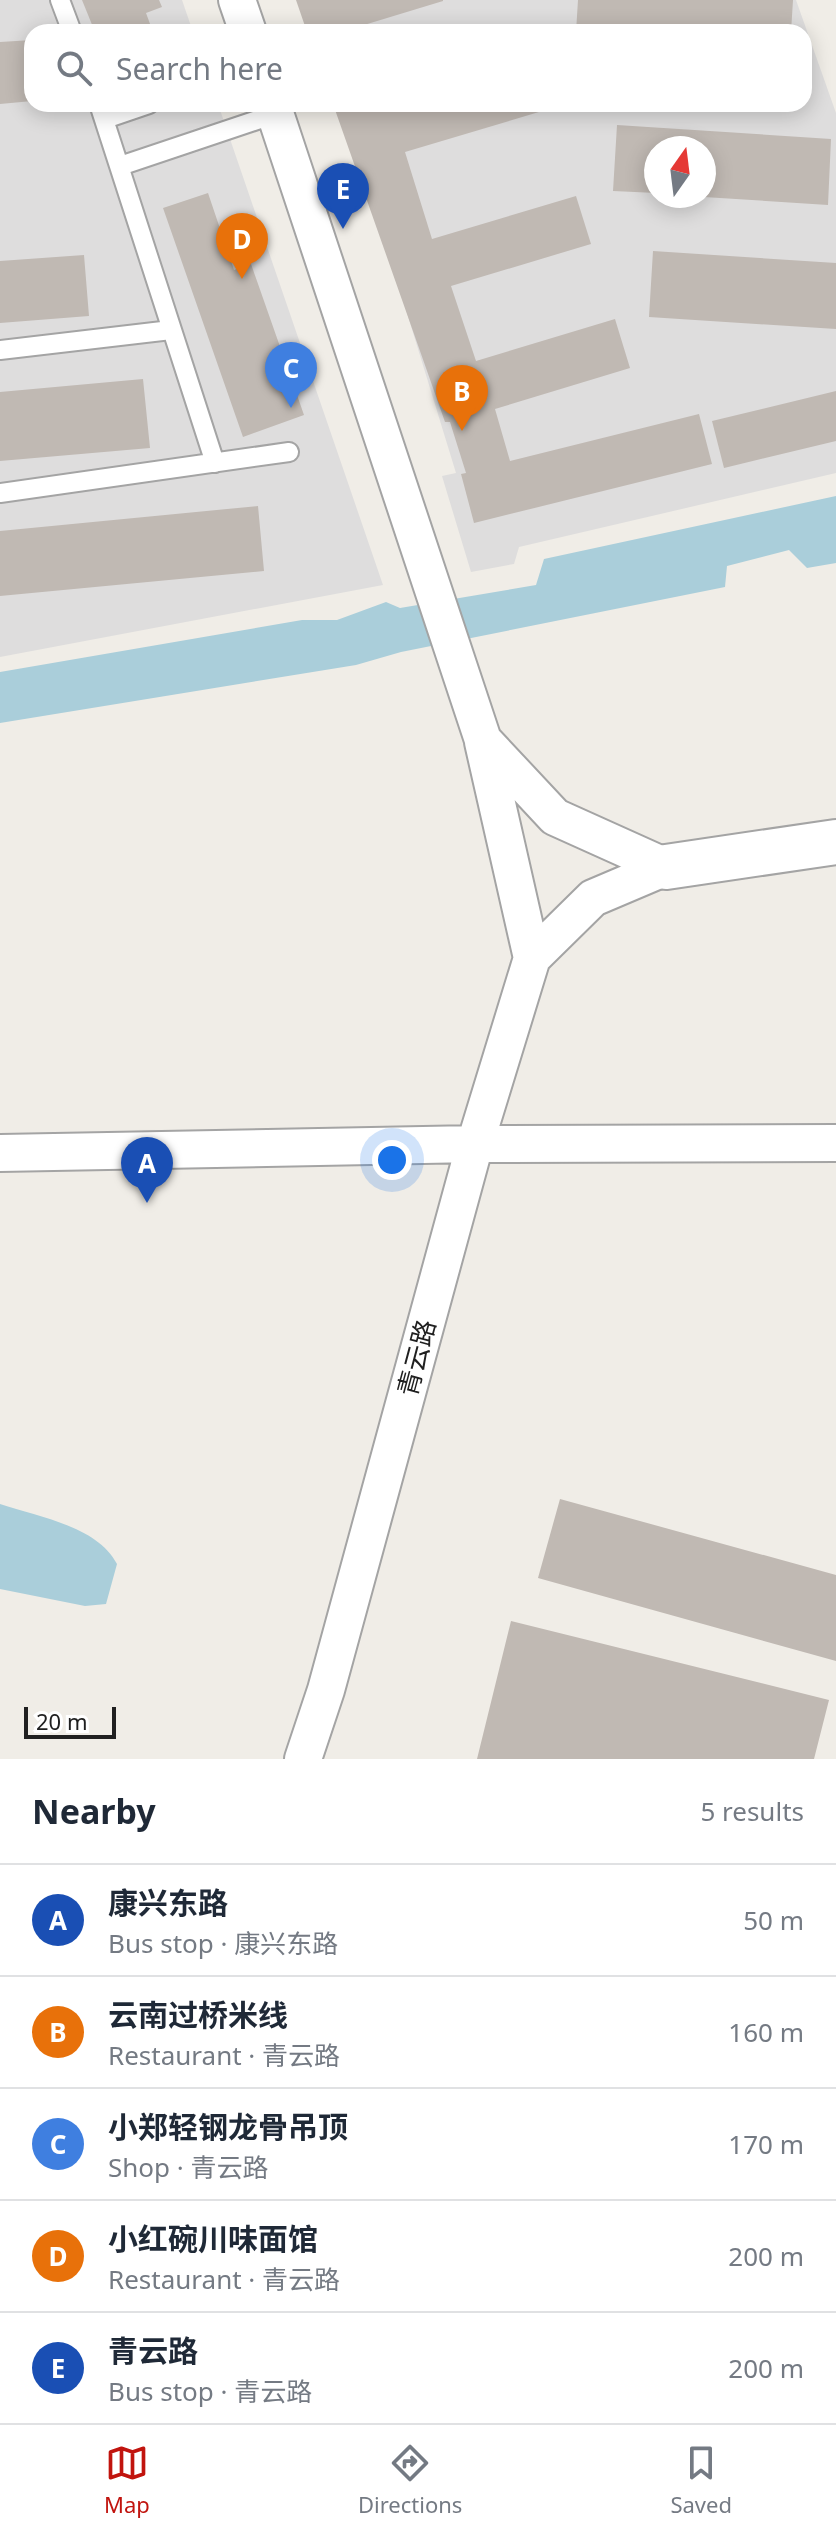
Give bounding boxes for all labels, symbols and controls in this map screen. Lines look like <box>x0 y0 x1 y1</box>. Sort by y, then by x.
search box <box>24 24 812 112</box>
icon: search <box>52 46 96 90</box>
text: Search here <box>116 48 283 89</box>
north arrow <box>644 136 716 208</box>
pin: E <box>317 163 369 229</box>
pin: D <box>216 213 268 279</box>
pin: C <box>265 342 317 408</box>
pin: B <box>436 365 488 431</box>
pin: A <box>121 1137 173 1203</box>
your location <box>372 1140 412 1180</box>
street label: 青云路 <box>389 1315 444 1400</box>
scale bar <box>24 1703 116 1739</box>
text: 20 m <box>36 1706 87 1736</box>
text: Nearby <box>32 1788 156 1834</box>
text: 5 results <box>700 1793 804 1829</box>
text: 康兴东路 <box>108 1882 228 1923</box>
text: A <box>49 1902 67 1938</box>
text: 50 m <box>743 1902 804 1938</box>
text: Bus stop · 康兴东路 <box>108 1925 338 1961</box>
text: 云南过桥米线 <box>108 1994 288 2035</box>
text: B <box>49 2014 67 2050</box>
text: 160 m <box>728 2014 804 2050</box>
text: Restaurant · 青云路 <box>108 2037 340 2073</box>
text: 小郑轻钢龙骨吊顶 <box>108 2106 348 2147</box>
text: C <box>50 2126 66 2162</box>
text: 170 m <box>728 2126 804 2162</box>
text: Shop · 青云路 <box>108 2149 269 2185</box>
text: 小红碗川味面馆 <box>108 2218 318 2259</box>
text: D <box>48 2238 68 2274</box>
text: 200 m <box>728 2238 804 2274</box>
text: Restaurant · 青云路 <box>108 2261 340 2297</box>
text: 青云路 <box>108 2330 198 2371</box>
text: E <box>51 2350 65 2386</box>
text: 200 m <box>728 2350 804 2386</box>
text: Bus stop · 青云路 <box>108 2373 312 2409</box>
tab: Map <box>104 2441 150 2519</box>
tab: Directions <box>358 2441 462 2519</box>
tab: Saved <box>670 2441 732 2519</box>

